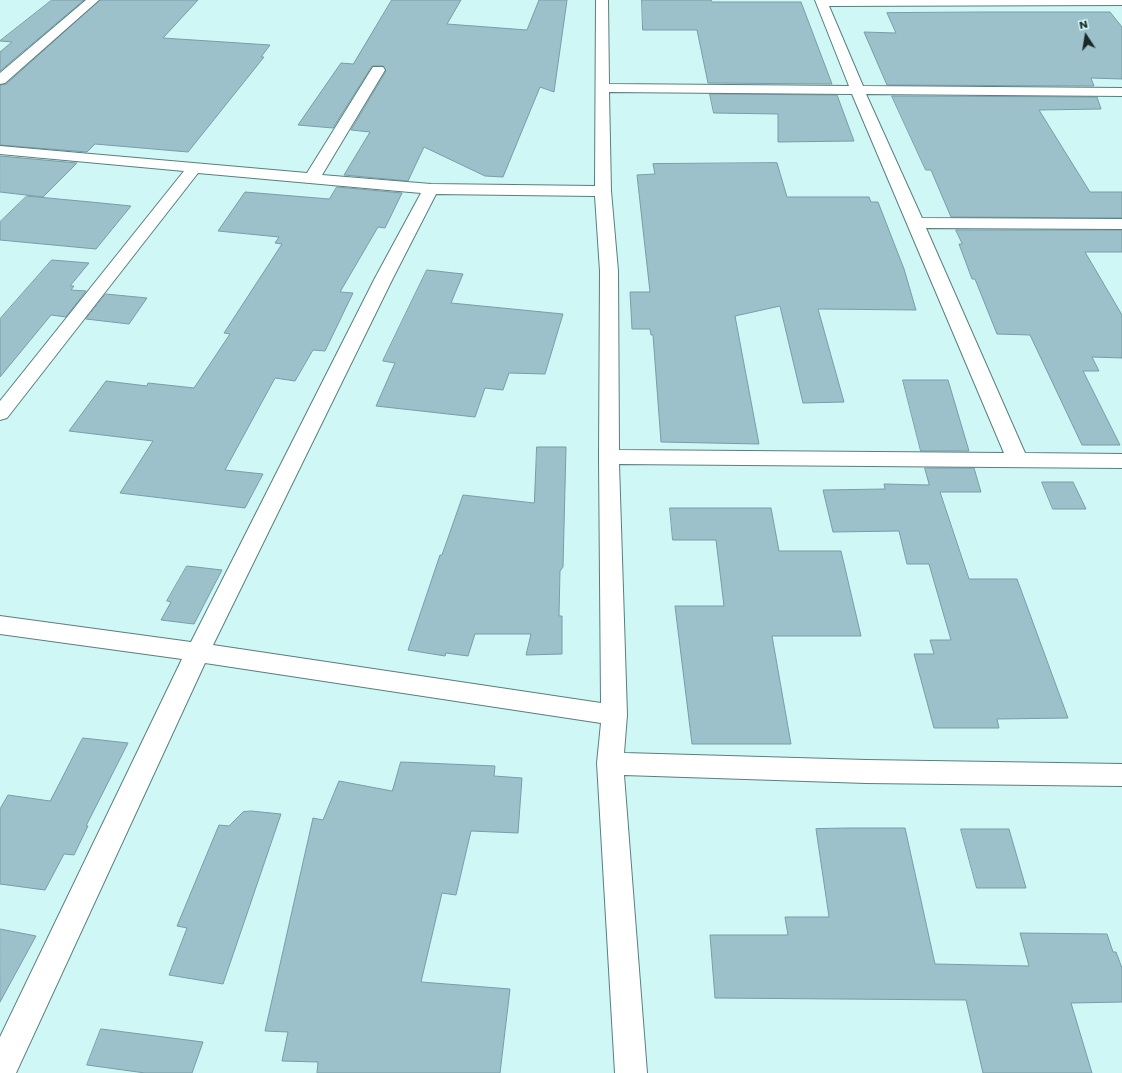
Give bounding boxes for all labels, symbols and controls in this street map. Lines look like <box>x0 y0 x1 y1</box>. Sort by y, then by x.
north arrow <box>1066 16 1106 56</box>
text: N <box>1078 16 1089 33</box>

